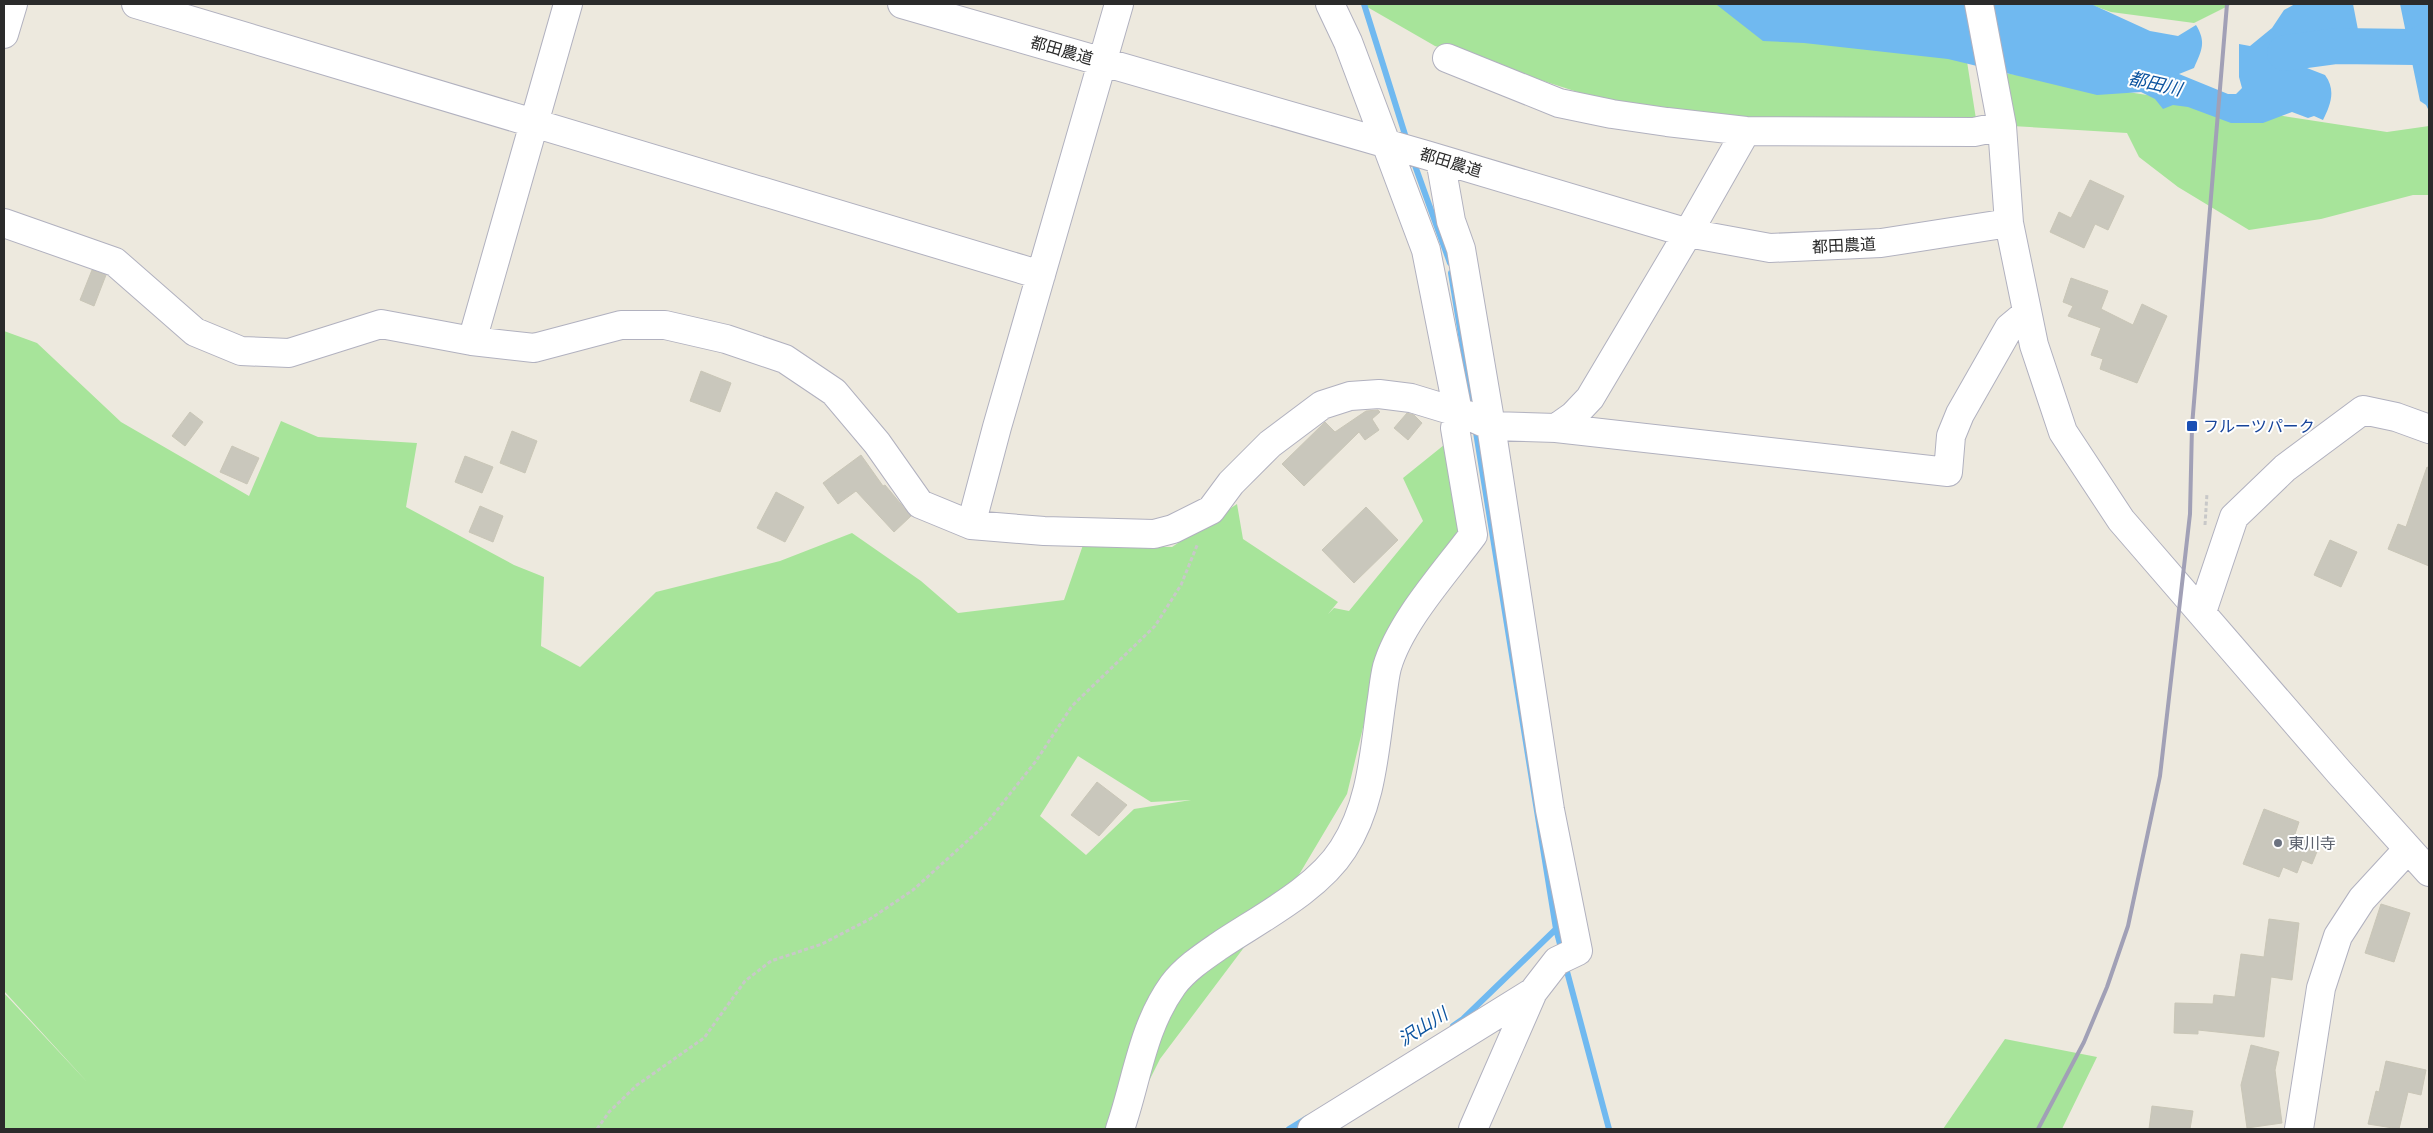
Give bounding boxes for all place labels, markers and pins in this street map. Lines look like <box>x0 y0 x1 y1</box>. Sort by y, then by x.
place label: フルーツパーク <box>2203 417 2315 436</box>
marker: フルーツパーク <box>2185 419 2199 433</box>
place label: 東川寺 <box>2288 834 2336 853</box>
marker: 東川寺 <box>2272 837 2284 849</box>

